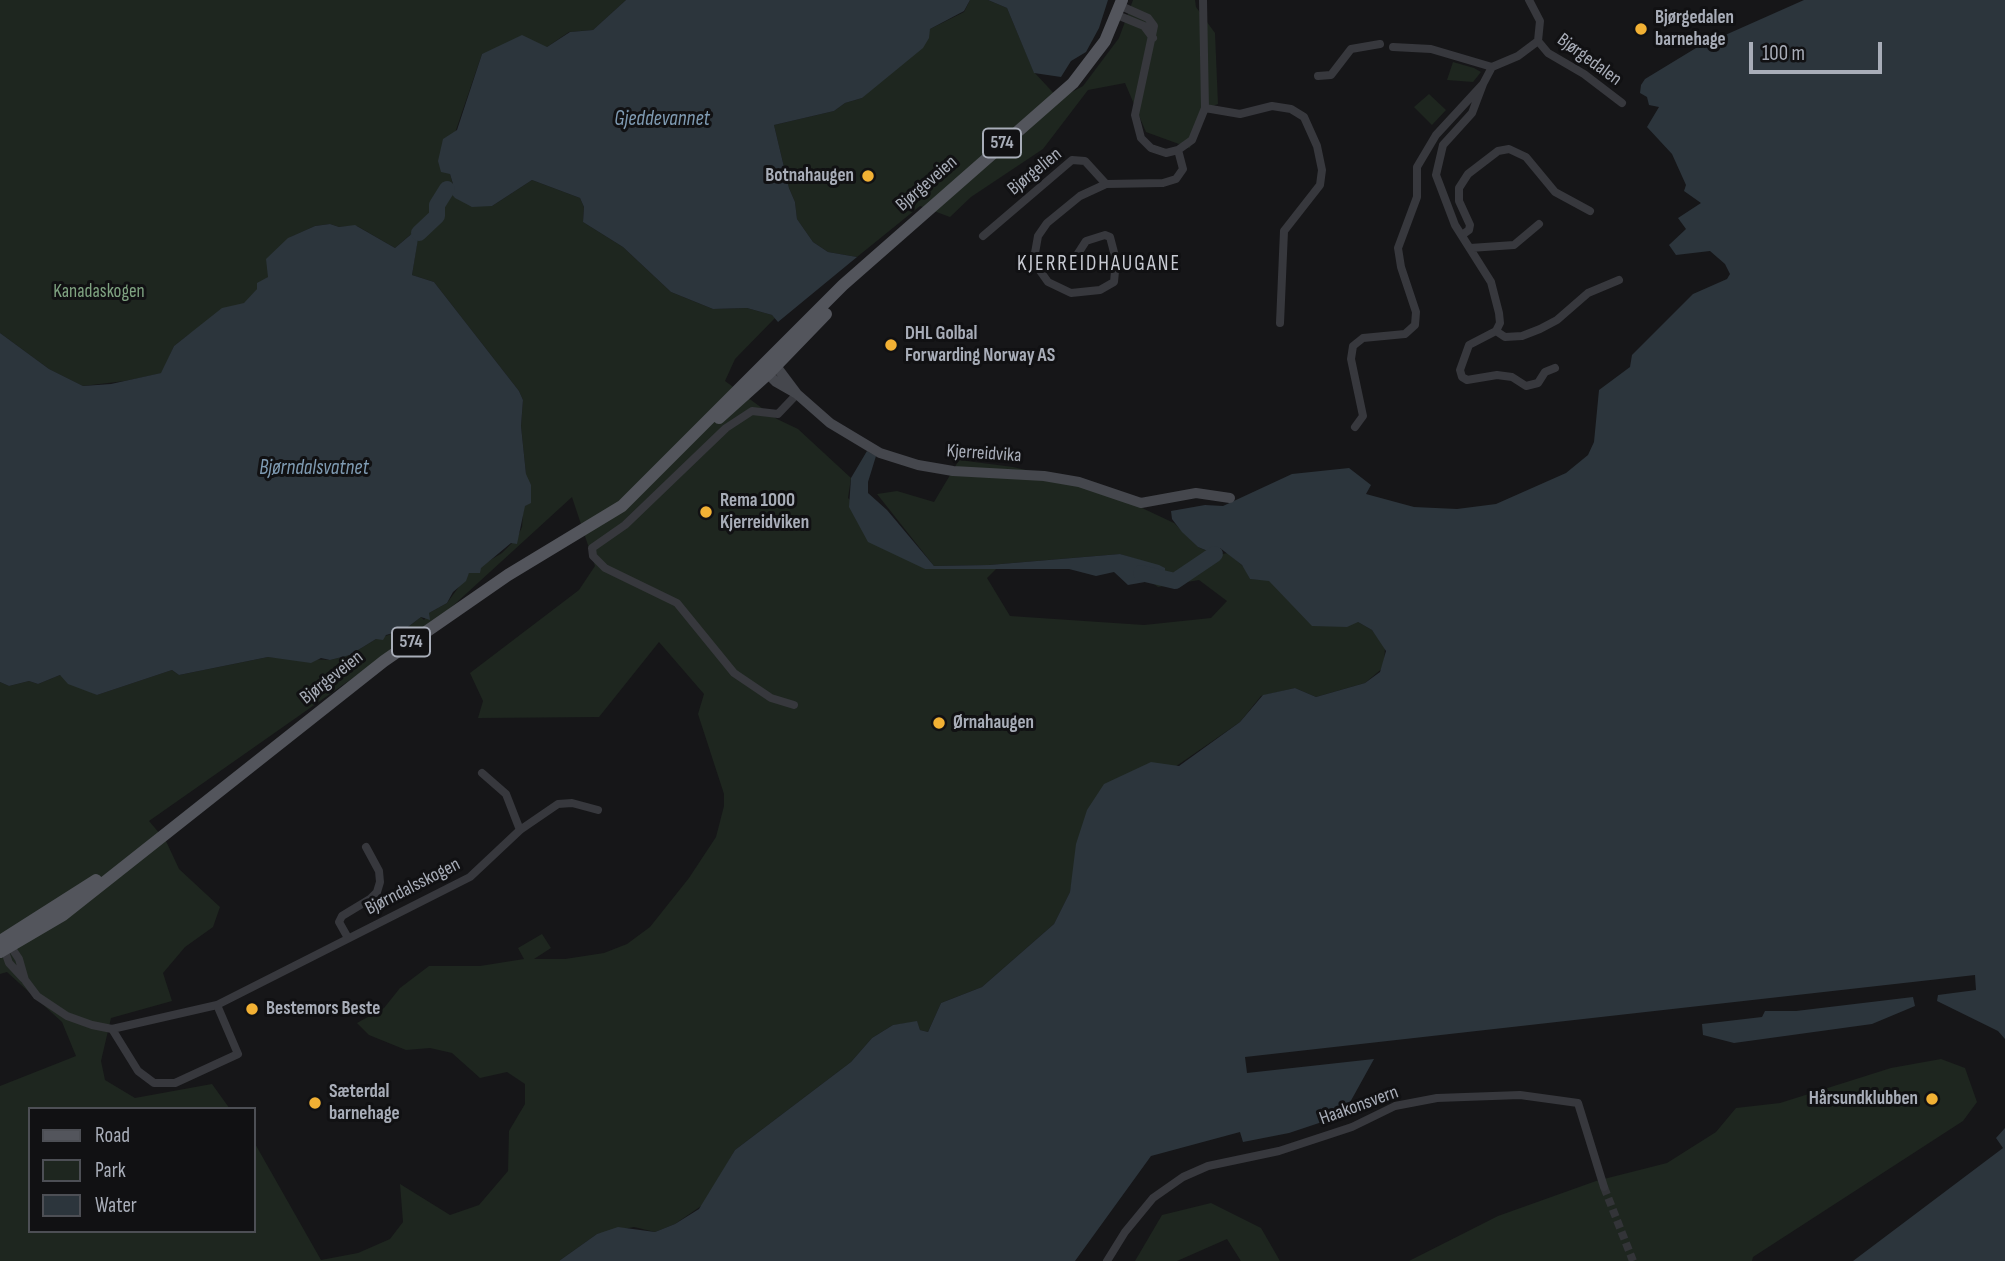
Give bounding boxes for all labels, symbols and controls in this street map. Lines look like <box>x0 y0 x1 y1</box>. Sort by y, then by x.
place label: Bjørgedalen barnehage <box>1655 7 1734 51</box>
marker: Bjørgedalen barnehage <box>1633 21 1649 37</box>
scale bar <box>1753 28 1886 72</box>
street label: Bjørgedalen <box>1552 29 1626 91</box>
text: 100 m <box>1762 41 1805 66</box>
water label: Gjeddevannet <box>614 107 710 133</box>
road number: 574 <box>983 128 1021 158</box>
street label: Bjørgelien <box>1003 143 1067 201</box>
street label: Bjørgeveien <box>892 151 962 217</box>
place label: Botnahaugen <box>765 165 854 187</box>
marker: Botnahaugen <box>860 168 876 184</box>
district label: KJERREIDHAUGANE <box>1019 252 1179 278</box>
park label: Kanadaskogen <box>53 281 145 303</box>
place label: DHL Golbal Forwarding Norway AS <box>905 323 1055 367</box>
marker: DHL Golbal Forwarding Norway AS <box>883 337 899 353</box>
street label: Kjerreidvika <box>946 440 1022 468</box>
water label: Bjørndalsvatnet <box>259 456 369 482</box>
place label: Rema 1000 Kjerreidviken <box>720 490 809 534</box>
marker: Rema 1000 Kjerreidviken <box>698 504 714 520</box>
road number: 574 <box>392 628 430 656</box>
street label: Bjørgeveien <box>296 646 368 710</box>
place label: Ørnahaugen <box>953 712 1034 734</box>
marker: Ørnahaugen <box>931 715 947 731</box>
street label: Bjørndalsskogen <box>362 853 464 921</box>
place label: Bestemors Beste <box>266 998 380 1020</box>
marker: Bestemors Beste <box>244 1001 260 1017</box>
place label: Sæterdal barnehage <box>329 1081 400 1125</box>
street label: Haakonsvern <box>1316 1081 1402 1131</box>
place label: Hårsundklubben <box>1809 1088 1918 1110</box>
marker: Hårsundklubben <box>1924 1091 1940 1107</box>
marker: Sæterdal barnehage <box>307 1095 323 1111</box>
legend <box>28 1107 256 1233</box>
text: Road <box>95 1123 130 1148</box>
text: Park <box>95 1158 126 1183</box>
text: Water <box>95 1193 137 1218</box>

